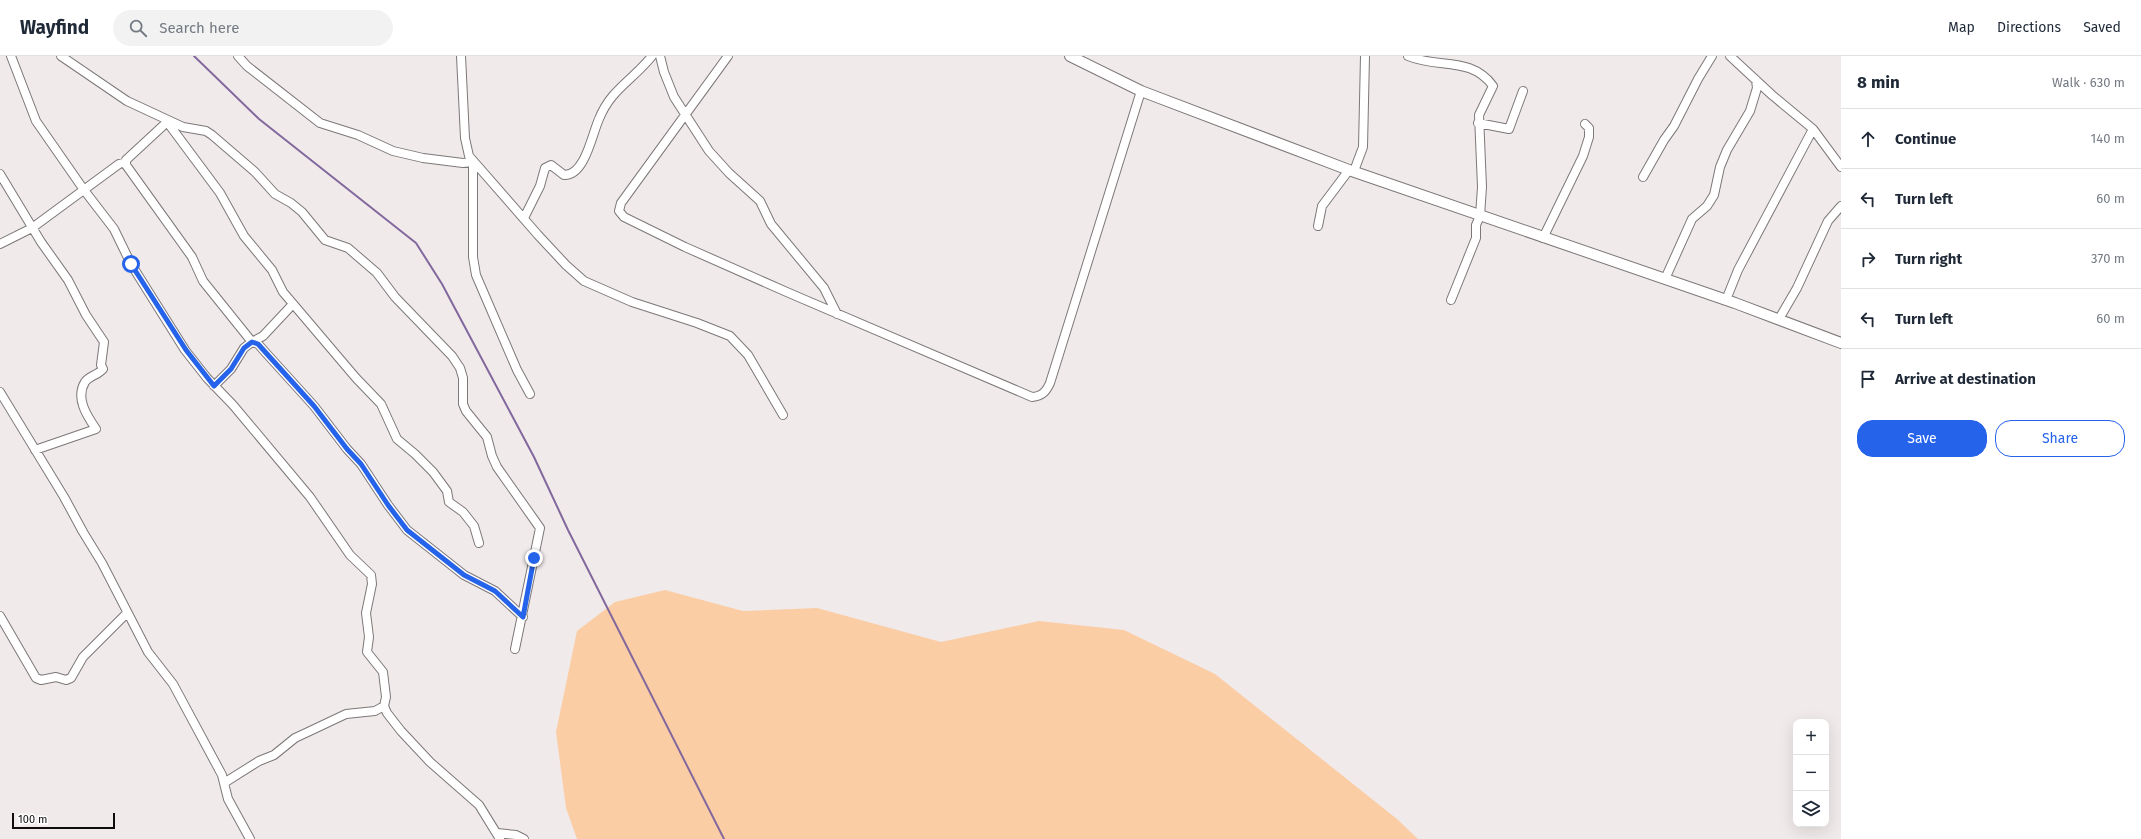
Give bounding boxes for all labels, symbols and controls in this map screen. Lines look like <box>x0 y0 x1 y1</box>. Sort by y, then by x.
search box <box>113 10 393 46</box>
text: Wayfind <box>20 16 89 39</box>
icon: search <box>127 17 149 39</box>
text: Search here <box>159 19 239 37</box>
text: Map <box>1948 19 1975 36</box>
text: Directions <box>1997 19 2061 36</box>
text: Saved <box>2083 19 2121 36</box>
text: 8 min <box>1857 72 1900 93</box>
text: Walk · 630 m <box>2052 75 2125 90</box>
icon: ahead <box>1857 128 1879 150</box>
text: Continue <box>1895 130 1956 148</box>
text: 140 m <box>2091 131 2125 146</box>
icon: left <box>1857 188 1879 210</box>
text: Turn left <box>1895 190 1953 208</box>
text: 60 m <box>2096 191 2125 206</box>
icon: right <box>1857 248 1879 270</box>
text: Turn right <box>1895 250 1962 268</box>
text: 370 m <box>2091 251 2125 266</box>
route start <box>122 255 140 273</box>
icon: left <box>1857 308 1879 330</box>
text: Turn left <box>1895 310 1953 328</box>
text: 60 m <box>2096 311 2125 326</box>
icon: arrive <box>1857 368 1879 390</box>
text: Arrive at destination <box>1895 370 2036 388</box>
button: Save <box>1857 420 1987 457</box>
button: Share <box>1995 420 2125 457</box>
route end <box>525 549 543 567</box>
map controls <box>1793 719 1829 827</box>
button: + <box>1793 719 1829 755</box>
button: − <box>1793 755 1829 791</box>
button: layers <box>1793 791 1829 827</box>
scale bar <box>12 811 115 830</box>
text: 100 m <box>18 813 47 826</box>

